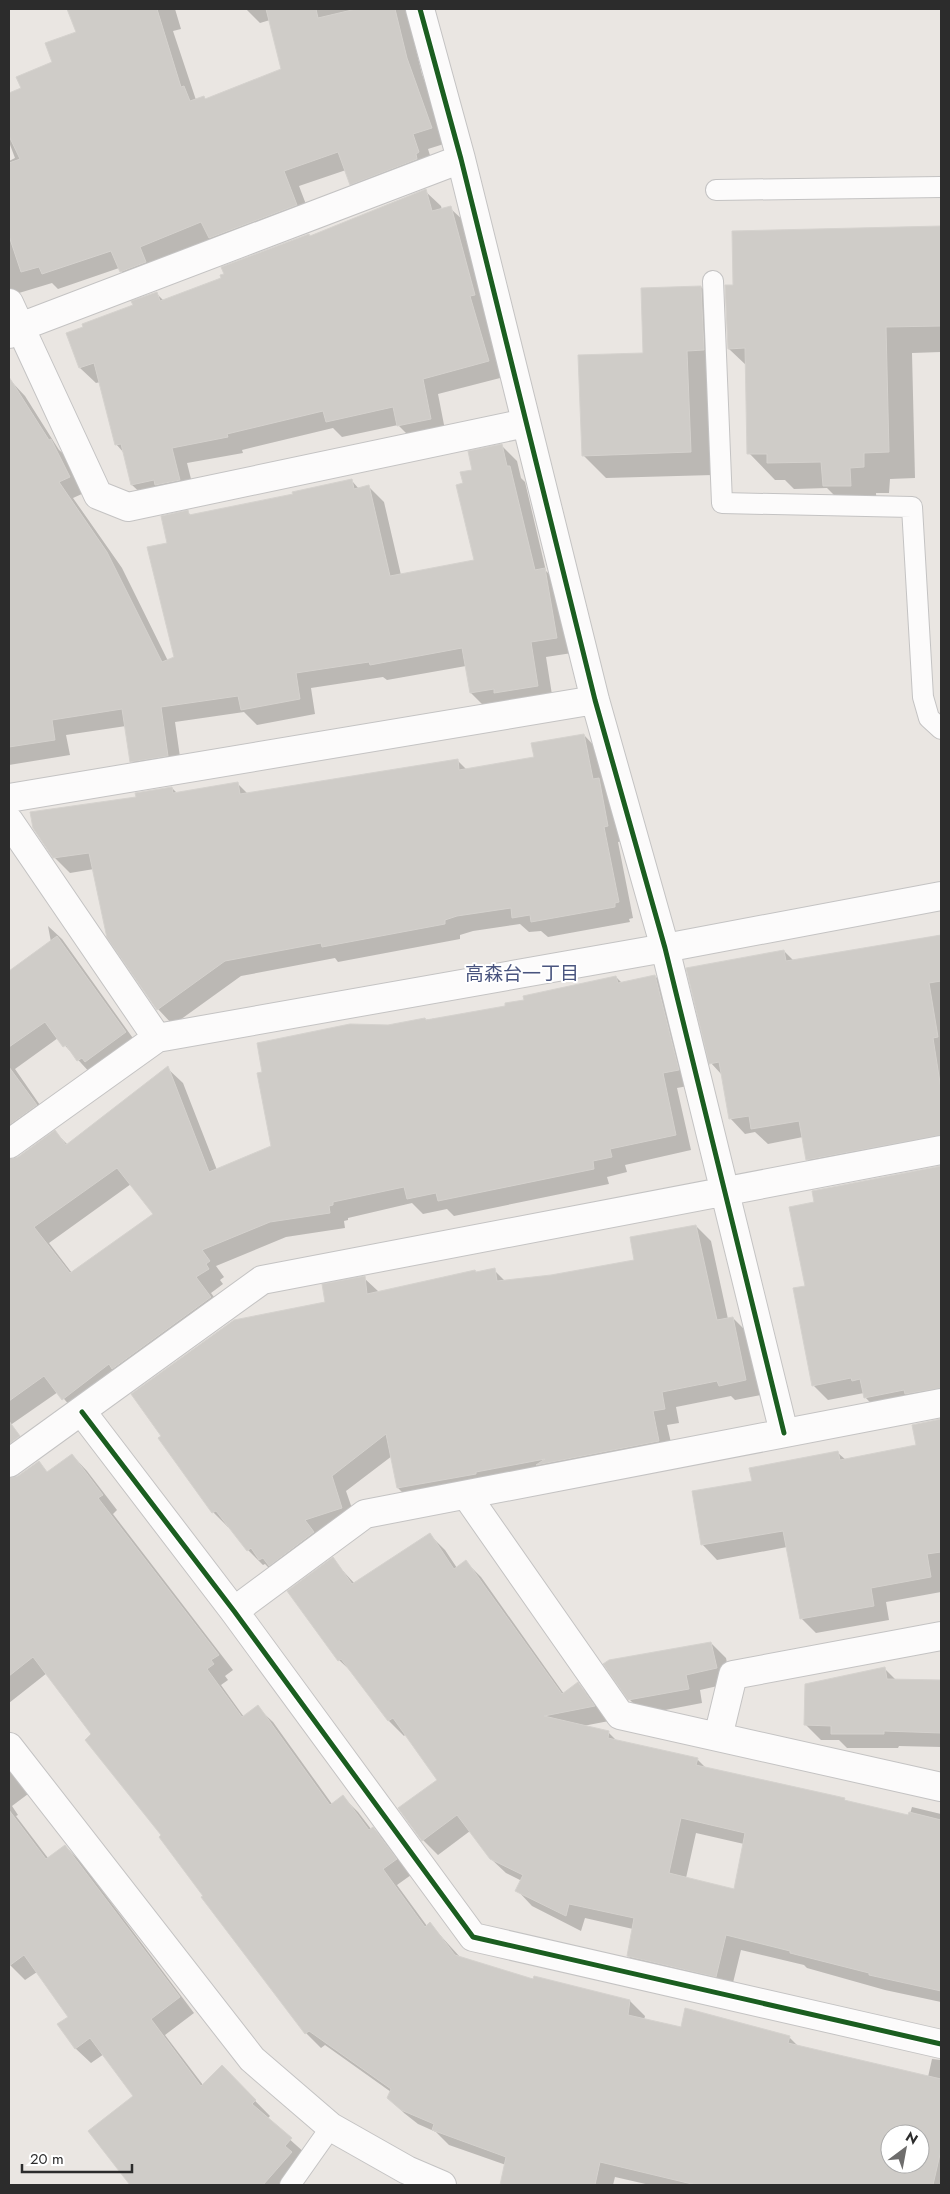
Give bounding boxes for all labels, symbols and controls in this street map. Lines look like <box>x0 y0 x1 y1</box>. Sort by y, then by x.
district label: 高森台一丁目 <box>465 960 579 987</box>
north arrow <box>880 2124 930 2174</box>
text: N <box>902 2127 922 2149</box>
scale bar <box>22 2142 132 2174</box>
text: 20 m <box>30 2148 64 2170</box>

